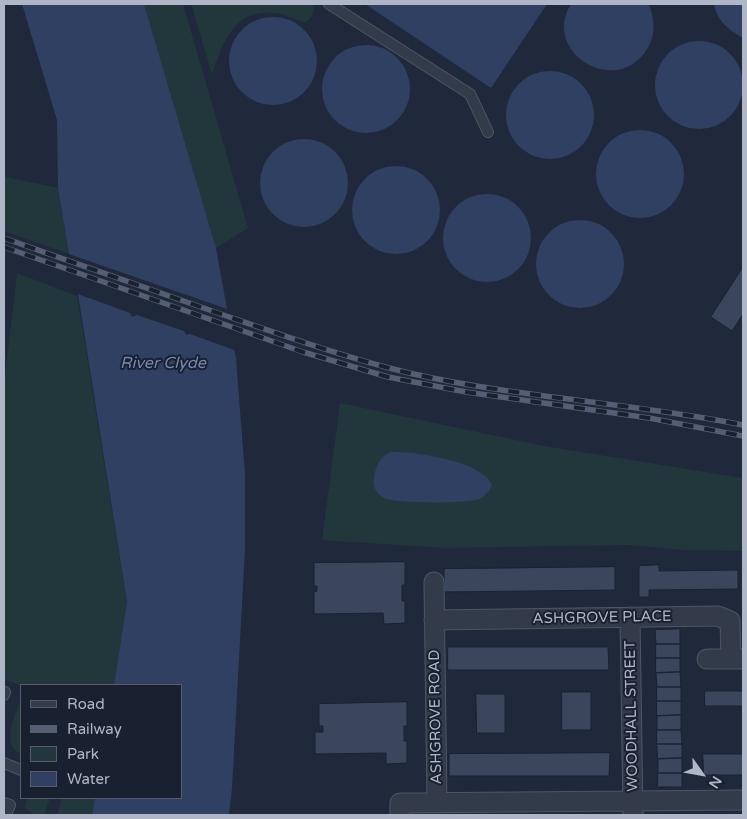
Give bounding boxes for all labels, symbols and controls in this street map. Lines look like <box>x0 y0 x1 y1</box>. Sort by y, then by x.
water label: River Clyde <box>120 354 206 374</box>
street label: ASHGROVE PLACE <box>532 608 672 628</box>
street label: WOODHALL STREET <box>622 640 642 792</box>
street label: ASHGROVE ROAD <box>426 649 446 785</box>
legend <box>20 684 182 799</box>
text: Road <box>67 695 105 713</box>
text: Railway <box>67 720 122 738</box>
text: Park <box>67 745 99 763</box>
north arrow <box>677 749 727 799</box>
text: Water <box>67 770 110 788</box>
text: N <box>705 773 725 791</box>

